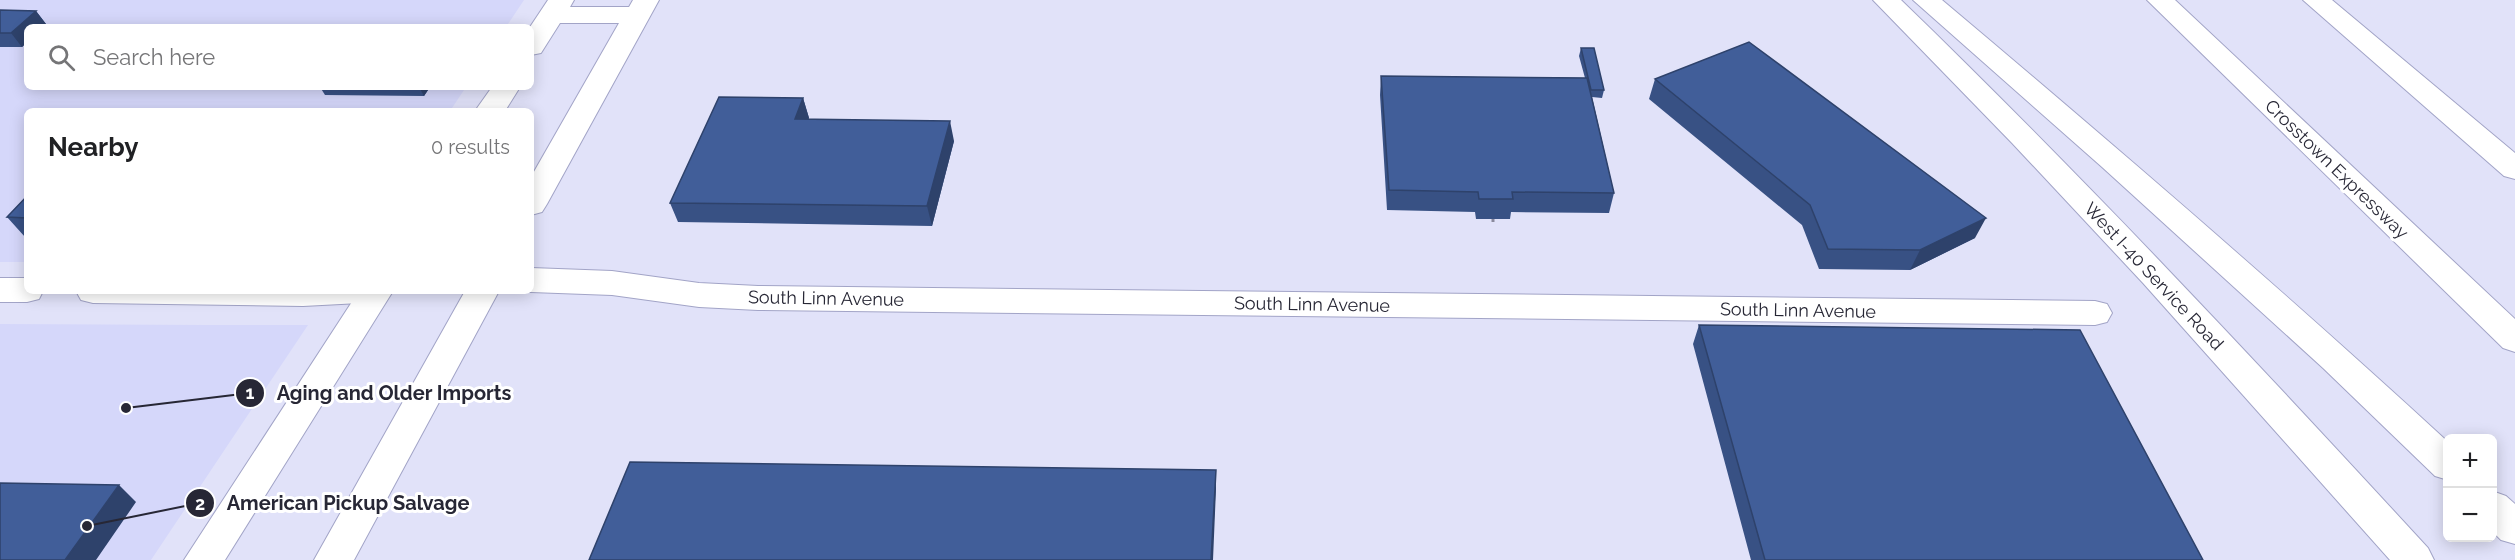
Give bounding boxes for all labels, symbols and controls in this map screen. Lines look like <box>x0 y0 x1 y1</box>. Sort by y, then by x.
search box <box>24 24 534 90</box>
icon: search <box>45 41 78 74</box>
text: Search here <box>93 44 215 70</box>
street label: Crosstown Expressway <box>2261 95 2413 243</box>
text: Nearby <box>48 132 138 162</box>
text: 0 results <box>431 135 510 159</box>
street label: West I-40 Service Road <box>2080 198 2228 354</box>
street label: South Linn Avenue <box>748 286 905 310</box>
street label: South Linn Avenue <box>1234 292 1391 316</box>
street label: South Linn Avenue <box>1720 298 1877 322</box>
callout: Aging and Older Imports <box>235 374 524 412</box>
text: Aging and Older Imports <box>277 381 511 405</box>
text: 1 <box>246 382 255 403</box>
map controls <box>2443 434 2497 542</box>
button: + <box>2443 434 2497 488</box>
callout: American Pickup Salvage <box>185 484 481 522</box>
button: − <box>2443 488 2497 542</box>
text: American Pickup Salvage <box>227 491 469 515</box>
text: 2 <box>195 493 205 514</box>

